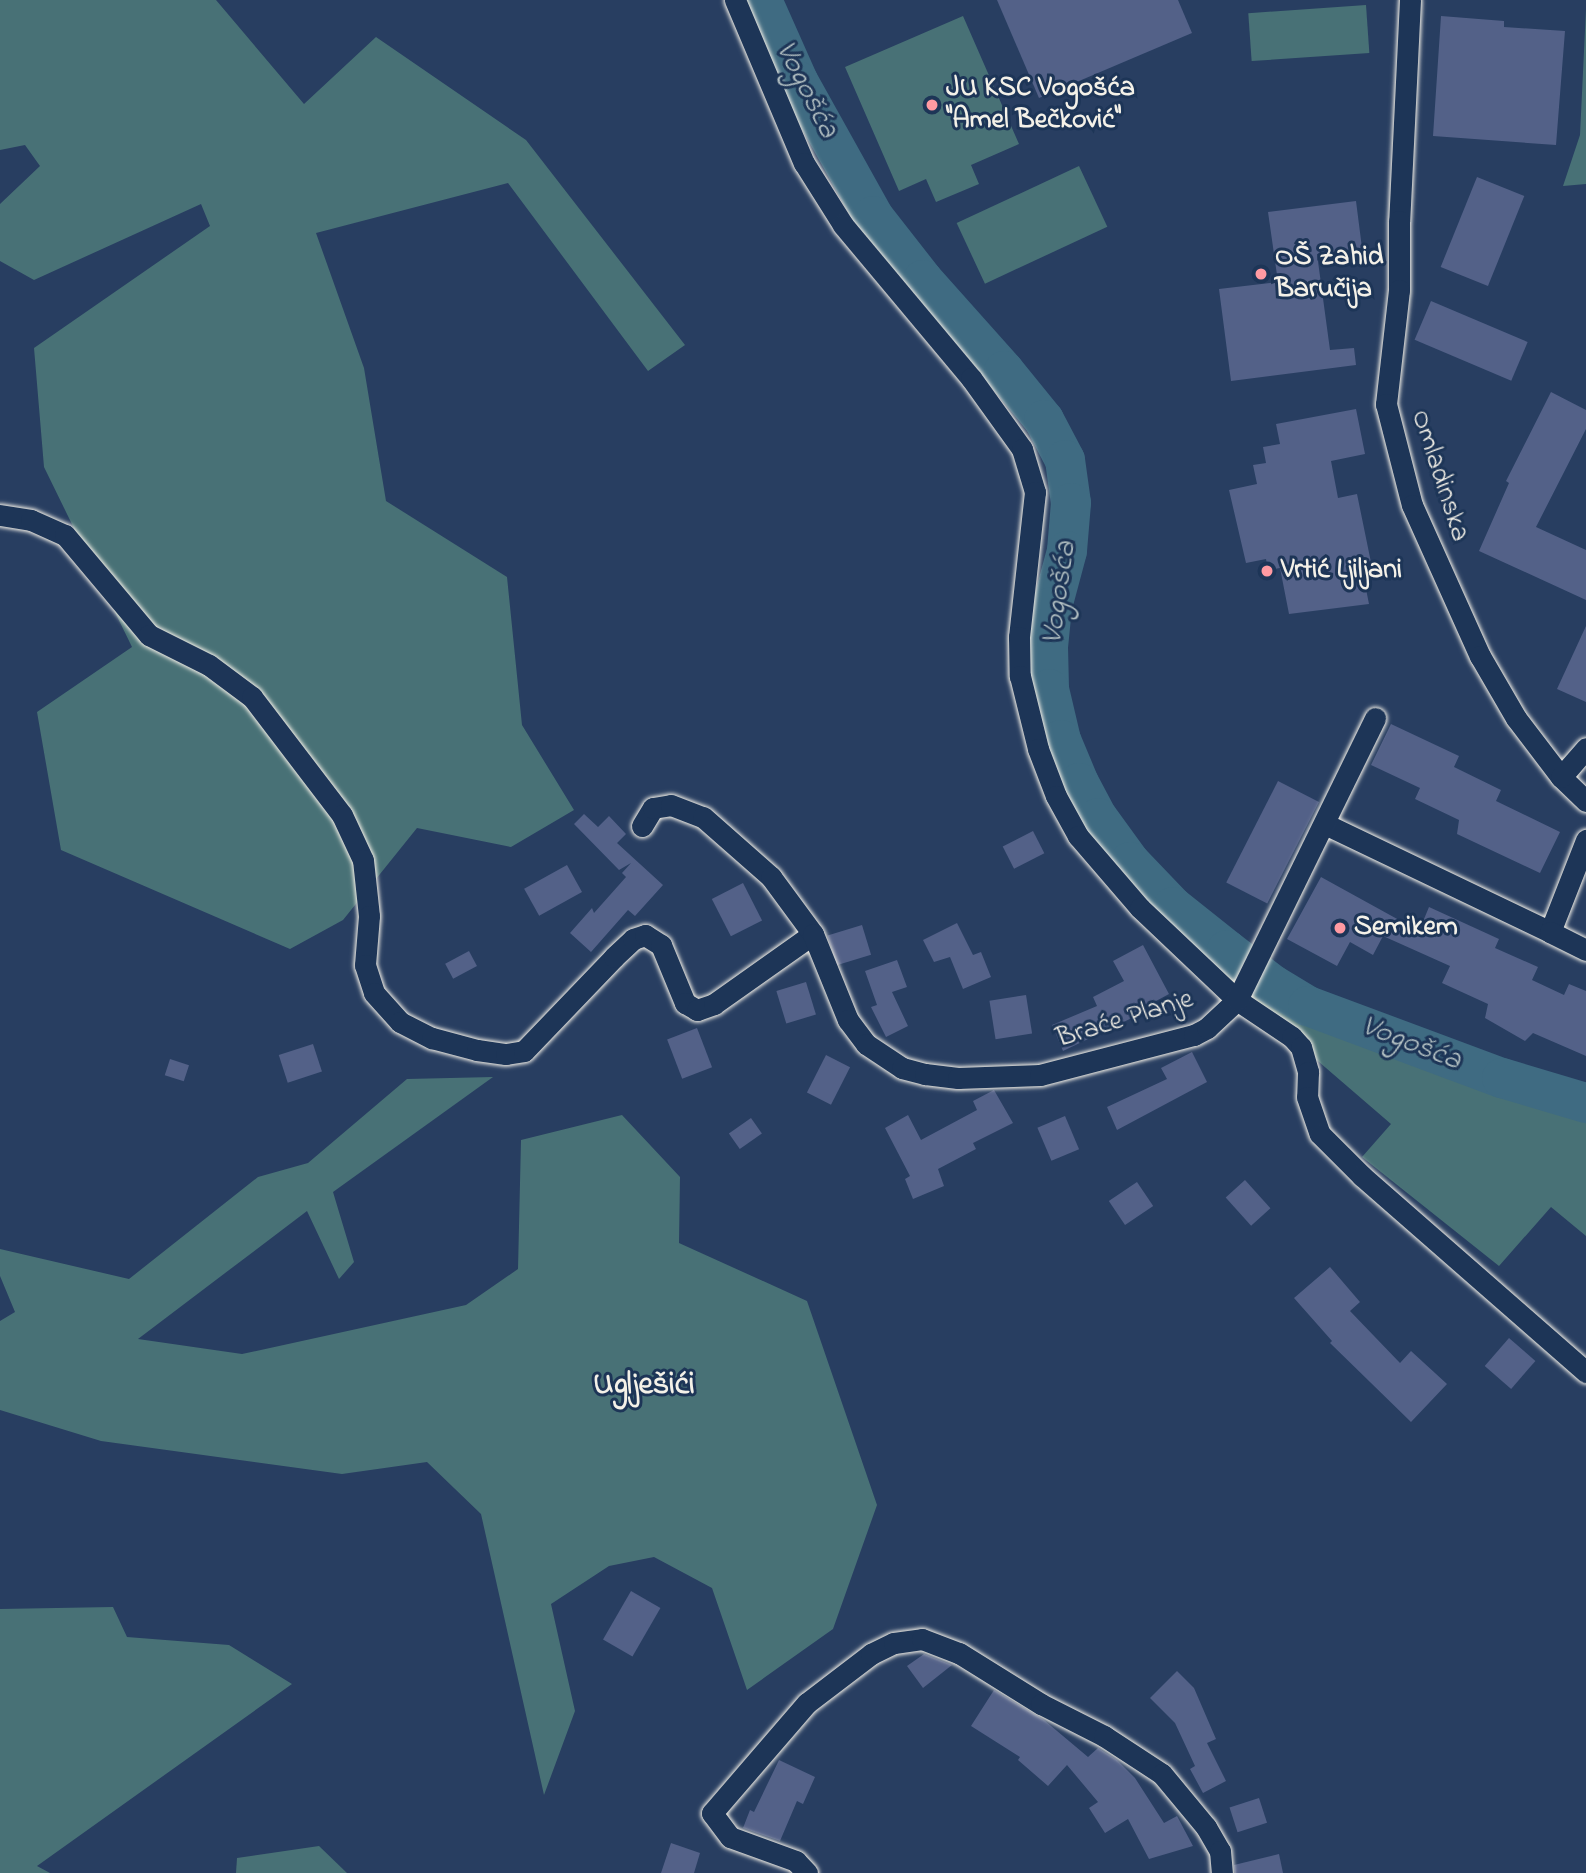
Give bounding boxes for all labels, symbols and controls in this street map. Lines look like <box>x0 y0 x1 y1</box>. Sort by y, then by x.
water label: Vogošća <box>766 36 846 144</box>
place label: JU KSC Vogošća "Amel Bečković" <box>946 72 1135 138</box>
marker: JU KSC Vogošća "Amel Bečković" <box>924 97 940 113</box>
place label: OŠ Zahid Baručija <box>1275 241 1383 307</box>
marker: OŠ Zahid Baručija <box>1253 266 1269 282</box>
street label: Omladinska <box>1402 406 1476 546</box>
water label: Vogošća <box>1035 539 1085 647</box>
place label: Vrtić Ljiljani <box>1281 554 1402 588</box>
marker: Vrtić Ljiljani <box>1259 563 1275 579</box>
place label: Semikem <box>1354 911 1458 945</box>
marker: Semikem <box>1332 920 1348 936</box>
street label: Braće Planje <box>1053 983 1197 1057</box>
water label: Vogošća <box>1356 1009 1466 1079</box>
district label: Uglješići <box>593 1367 695 1405</box>

